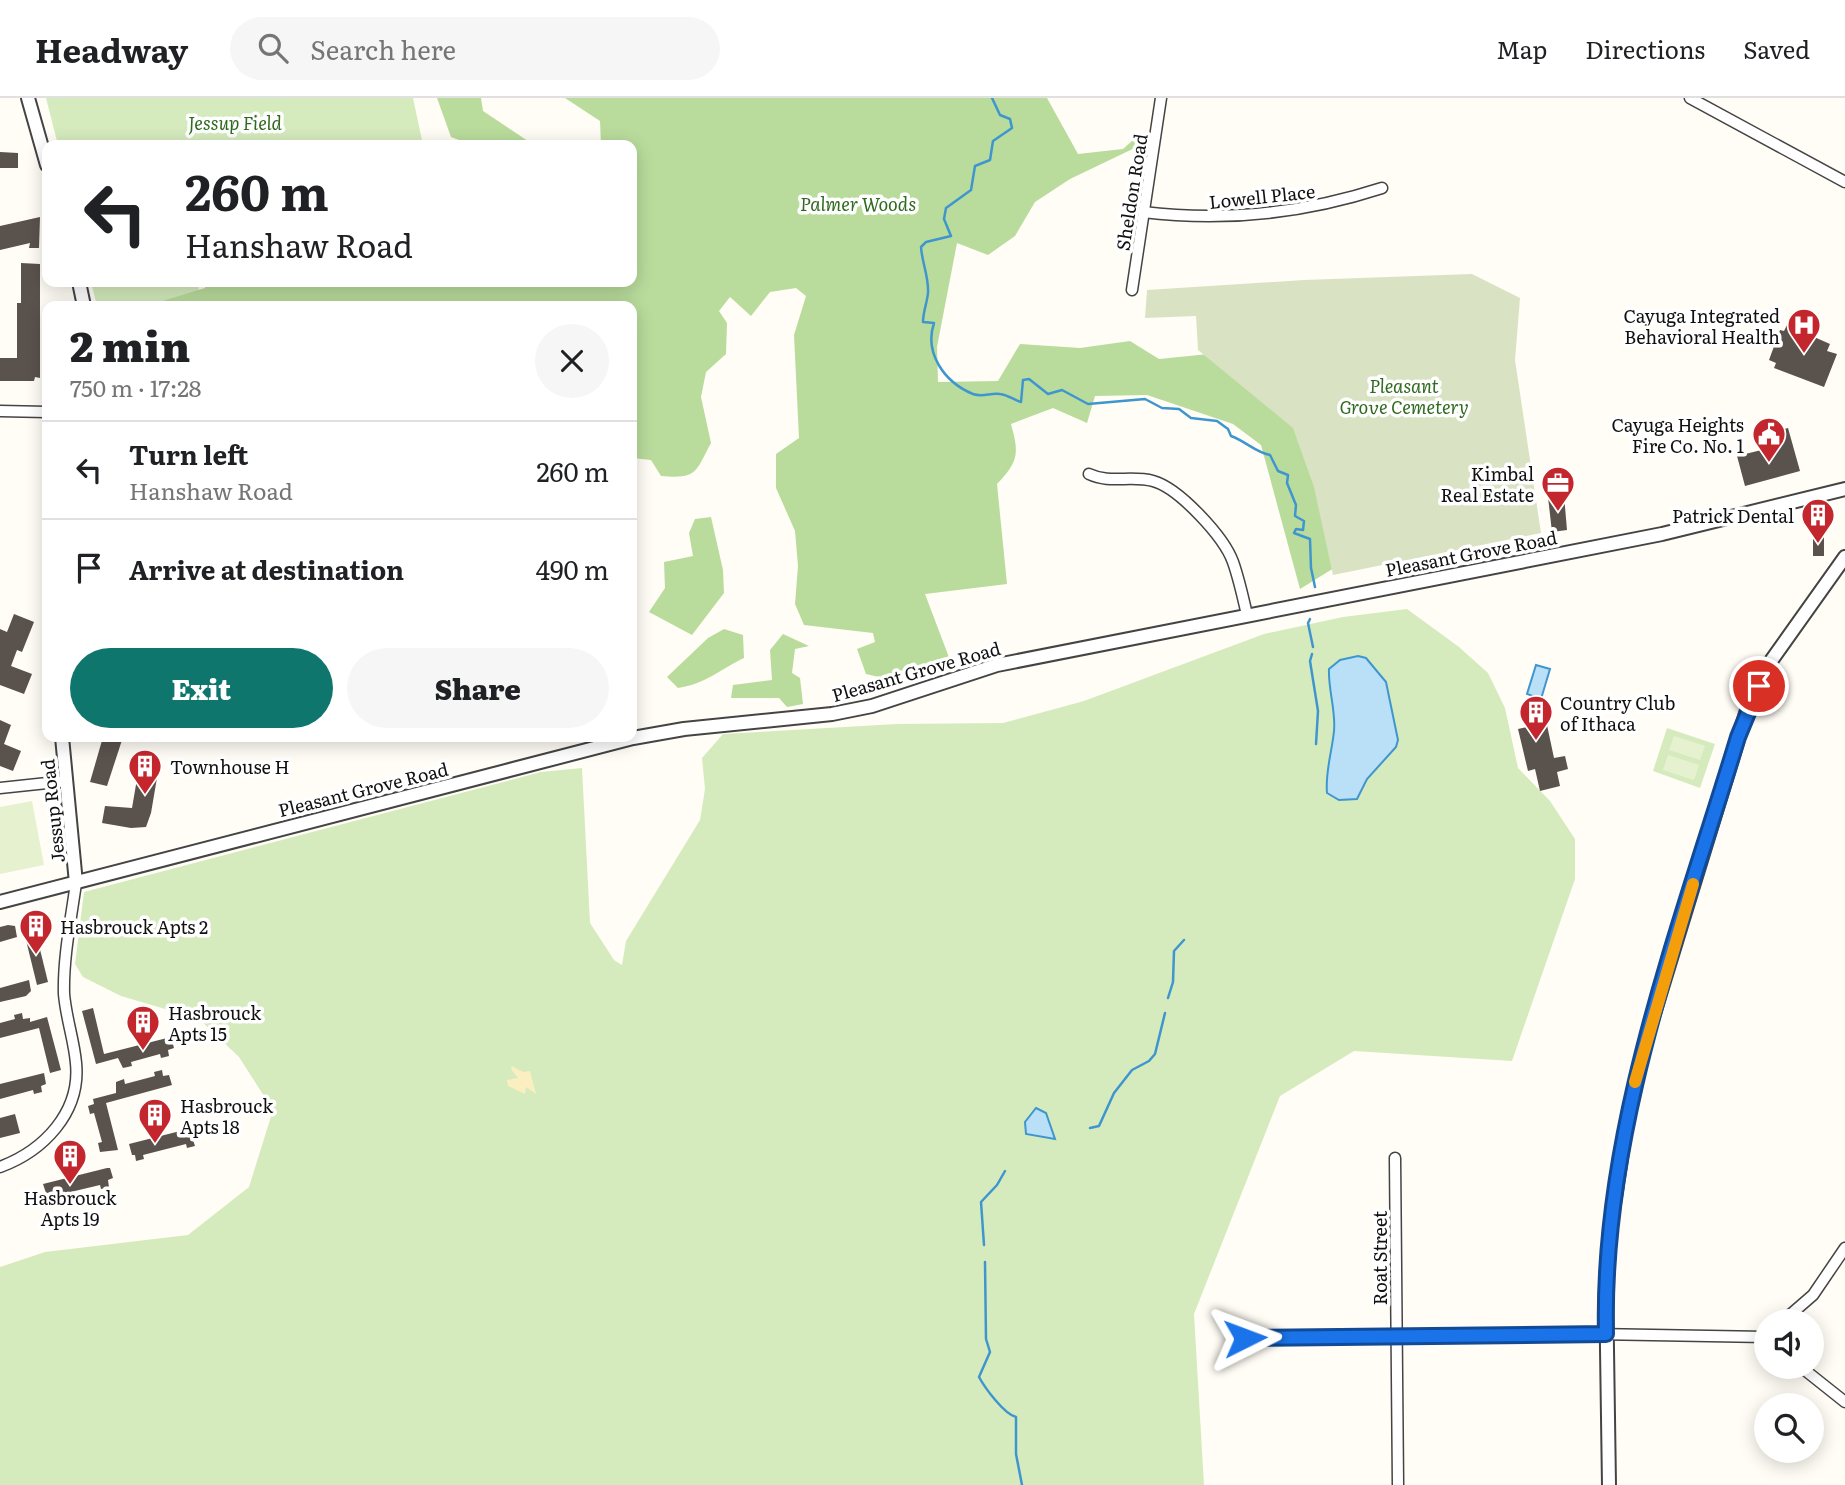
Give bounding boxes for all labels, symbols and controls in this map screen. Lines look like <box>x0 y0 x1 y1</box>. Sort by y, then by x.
search box <box>230 17 720 80</box>
text: Headway <box>35 24 188 73</box>
icon: search <box>254 29 292 67</box>
text: Search here <box>310 29 456 68</box>
text: Map <box>1496 31 1547 66</box>
text: Directions <box>1585 31 1705 66</box>
text: Saved <box>1743 31 1810 66</box>
park label: Jessup Field <box>188 109 282 136</box>
street label: Sheldon Road <box>1108 132 1154 252</box>
text: 260 m <box>185 153 329 226</box>
icon: left <box>70 168 161 259</box>
street label: Lowell Place <box>1208 177 1316 215</box>
park label: Palmer Woods <box>800 190 916 217</box>
text: Hanshaw Road <box>185 220 413 268</box>
place label: Cayuga Integrated Behavioral Health <box>1623 302 1780 350</box>
hospital icon: Cayuga Integrated Behavioral Health <box>1785 306 1823 355</box>
text: 2 min <box>70 313 190 375</box>
button: close <box>535 324 609 398</box>
text: 750 m · 17:28 <box>70 370 201 404</box>
park label: Pleasant Grove Cemetery <box>1339 372 1469 420</box>
place label: Cayuga Heights Fire Co. No. 1 <box>1611 411 1744 459</box>
public building icon: Cayuga Heights Fire Co. No. 1 <box>1750 415 1788 464</box>
text: Turn left <box>129 434 248 473</box>
icon: left <box>70 451 108 489</box>
text: 260 m <box>536 451 609 490</box>
place label: Kimbal Real Estate <box>1441 460 1534 508</box>
office icon: Kimbal Real Estate <box>1539 464 1577 513</box>
text: Hanshaw Road <box>129 473 293 507</box>
building icon: Patrick Dental <box>1799 496 1837 545</box>
place label: Patrick Dental <box>1672 502 1794 529</box>
street label: Pleasant Grove Road <box>1383 523 1559 583</box>
icon: arrive <box>70 549 108 587</box>
text: Arrive at destination <box>129 549 404 588</box>
text: 490 m <box>536 549 609 588</box>
street label: Pleasant Grove Road <box>828 634 1004 708</box>
button: Exit <box>70 648 333 728</box>
button: Share <box>347 648 609 728</box>
pin <box>1729 656 1789 716</box>
icon: arrive <box>1740 667 1778 705</box>
place label: Country Club of Ithaca <box>1560 689 1675 737</box>
building icon: Country Club of Ithaca <box>1517 693 1555 742</box>
building icon: Townhouse H <box>126 747 164 796</box>
place label: Townhouse H <box>170 753 290 780</box>
street label: Pleasant Grove Road <box>275 755 451 823</box>
street label: Jessup Road <box>33 758 71 864</box>
building icon: Hasbrouck Apts 2 <box>17 907 55 956</box>
place label: Hasbrouck Apts 2 <box>60 913 208 940</box>
place label: Hasbrouck Apts 15 <box>168 999 262 1047</box>
building icon: Hasbrouck Apts 15 <box>124 1003 162 1052</box>
place label: Hasbrouck Apts 18 <box>180 1092 274 1140</box>
building icon: Hasbrouck Apts 18 <box>136 1096 174 1145</box>
building icon: Hasbrouck Apts 19 <box>51 1137 89 1186</box>
place label: Hasbrouck Apts 19 <box>23 1184 118 1232</box>
street label: Roat Street <box>1366 1210 1393 1305</box>
position arrow <box>1208 1301 1282 1375</box>
map controls <box>1754 1309 1824 1463</box>
button: sound <box>1754 1309 1824 1379</box>
button: search <box>1754 1393 1824 1463</box>

